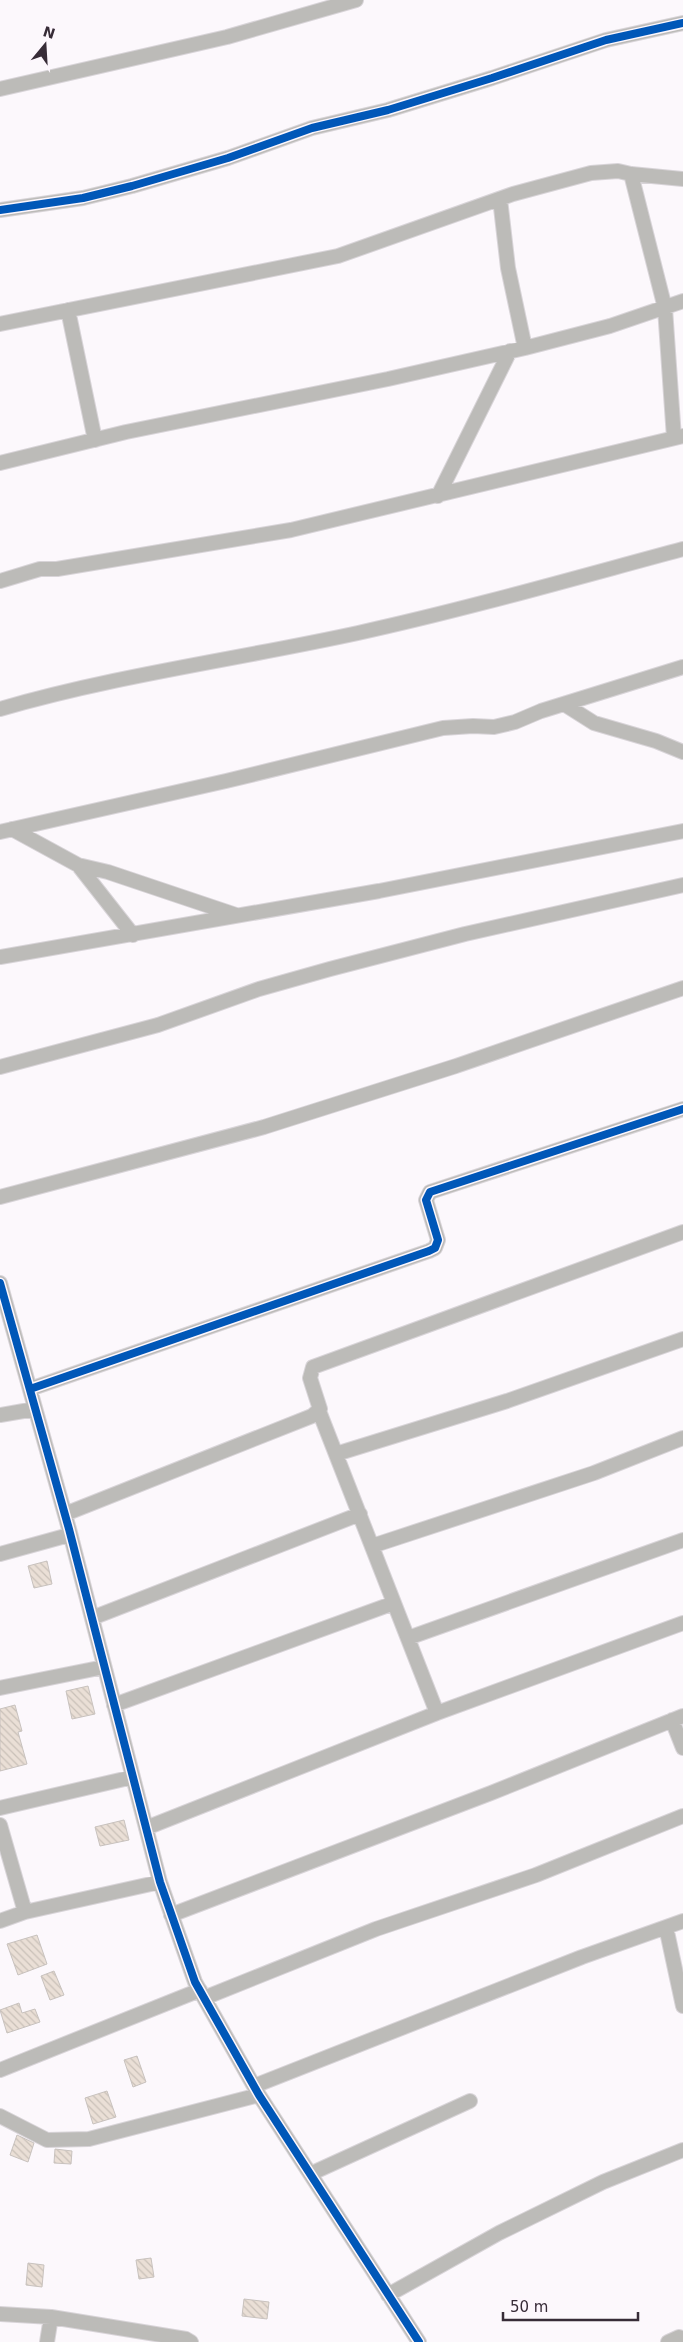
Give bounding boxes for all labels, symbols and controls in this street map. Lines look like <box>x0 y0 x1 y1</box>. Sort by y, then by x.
north arrow <box>20 20 70 70</box>
text: N <box>41 23 57 42</box>
scale bar <box>503 2290 638 2322</box>
text: 50 m <box>510 2298 548 2316</box>

